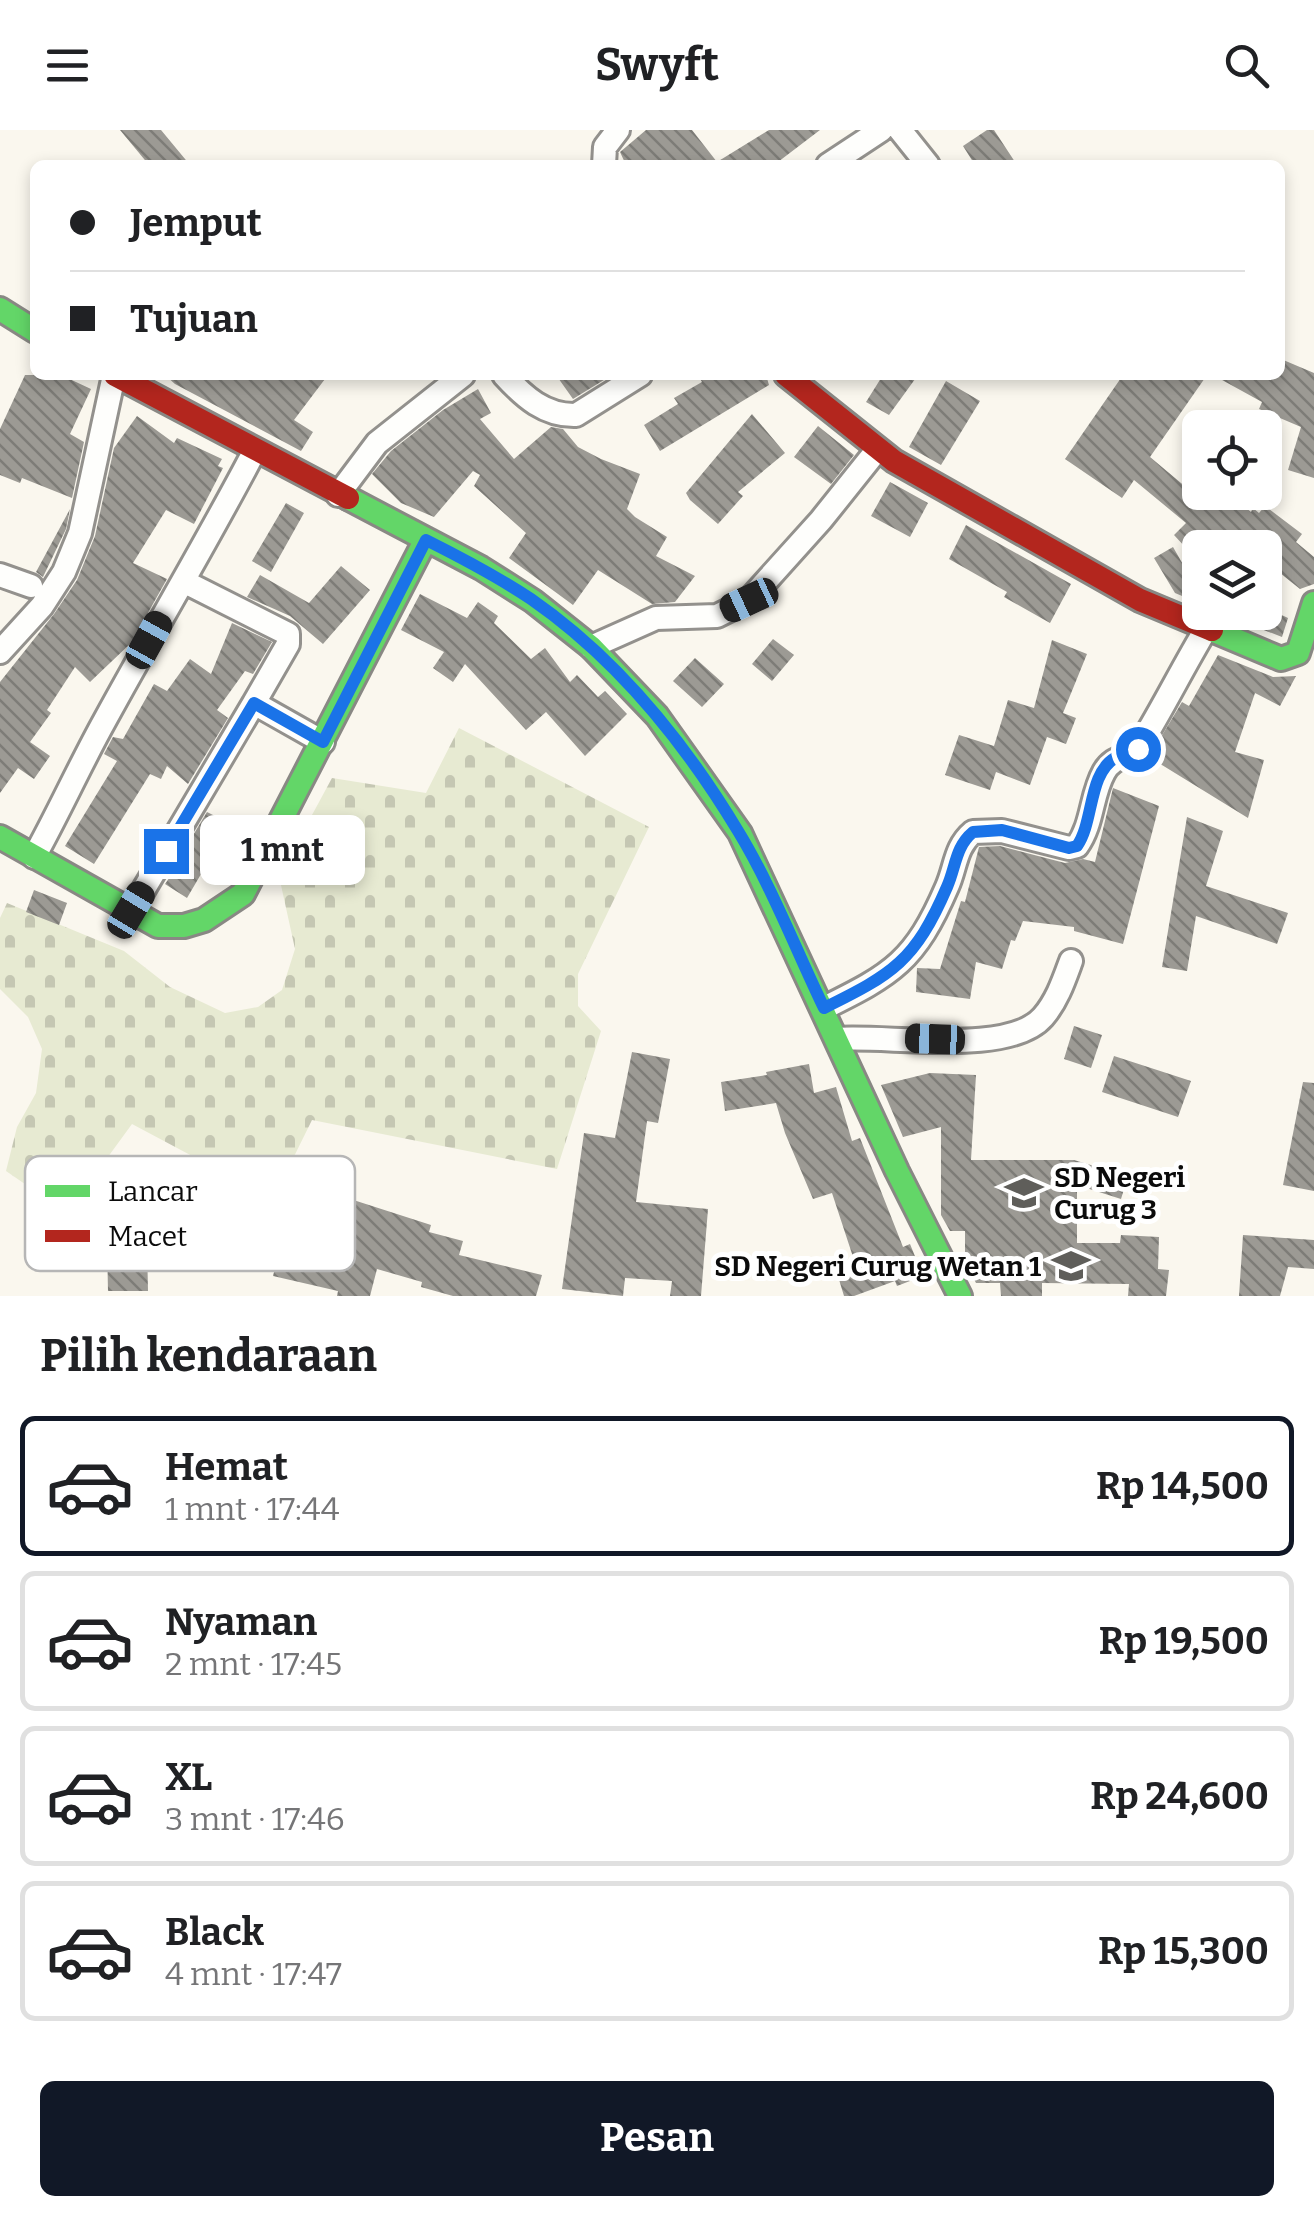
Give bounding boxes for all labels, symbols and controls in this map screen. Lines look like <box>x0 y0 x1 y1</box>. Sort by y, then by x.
icon: menu <box>40 38 95 93</box>
text: Swyft <box>595 38 719 92</box>
icon: search <box>1219 38 1274 93</box>
text: Jemput <box>130 200 262 246</box>
text: Tujuan <box>130 296 258 342</box>
map controls <box>1182 410 1282 630</box>
button: locate <box>1182 410 1282 510</box>
button: layers <box>1182 530 1282 630</box>
car <box>715 574 783 626</box>
car <box>121 606 177 674</box>
route start <box>1116 727 1161 772</box>
callout: 1 mnt <box>201 816 366 886</box>
route end <box>144 829 189 874</box>
text: 1 mnt <box>241 831 324 869</box>
car <box>103 877 159 943</box>
car <box>904 1023 966 1055</box>
legend <box>25 1156 355 1271</box>
place label: SD Negeri Curug 3 <box>1054 1161 1185 1226</box>
school or university icon: SD Negeri Curug 3 <box>1003 1172 1045 1214</box>
text: Lancar <box>108 1175 198 1208</box>
text: Macet <box>108 1220 187 1253</box>
school or university icon: SD Negeri Curug Wetan 1 <box>1050 1245 1092 1287</box>
place label: SD Negeri Curug Wetan 1 <box>714 1250 1041 1283</box>
text: Pilih kendaraan <box>40 1329 377 1383</box>
icon: car <box>45 1441 135 1531</box>
text: Hemat <box>165 1444 288 1490</box>
text: Rp 14,500 <box>1096 1463 1269 1509</box>
text: 1 mnt · 17:44 <box>165 1490 339 1528</box>
icon: car <box>45 1596 135 1686</box>
text: Nyaman <box>165 1599 317 1645</box>
text: Rp 19,500 <box>1099 1618 1269 1664</box>
text: 2 mnt · 17:45 <box>165 1645 342 1683</box>
icon: car <box>45 1751 135 1841</box>
text: XL <box>165 1754 212 1800</box>
text: Rp 24,600 <box>1090 1773 1269 1819</box>
text: 3 mnt · 17:46 <box>165 1800 345 1838</box>
icon: car <box>45 1906 135 1996</box>
text: Black <box>165 1909 264 1955</box>
text: Rp 15,300 <box>1098 1928 1269 1974</box>
text: 4 mnt · 17:47 <box>165 1955 342 1993</box>
button: Pesan <box>40 2081 1274 2196</box>

